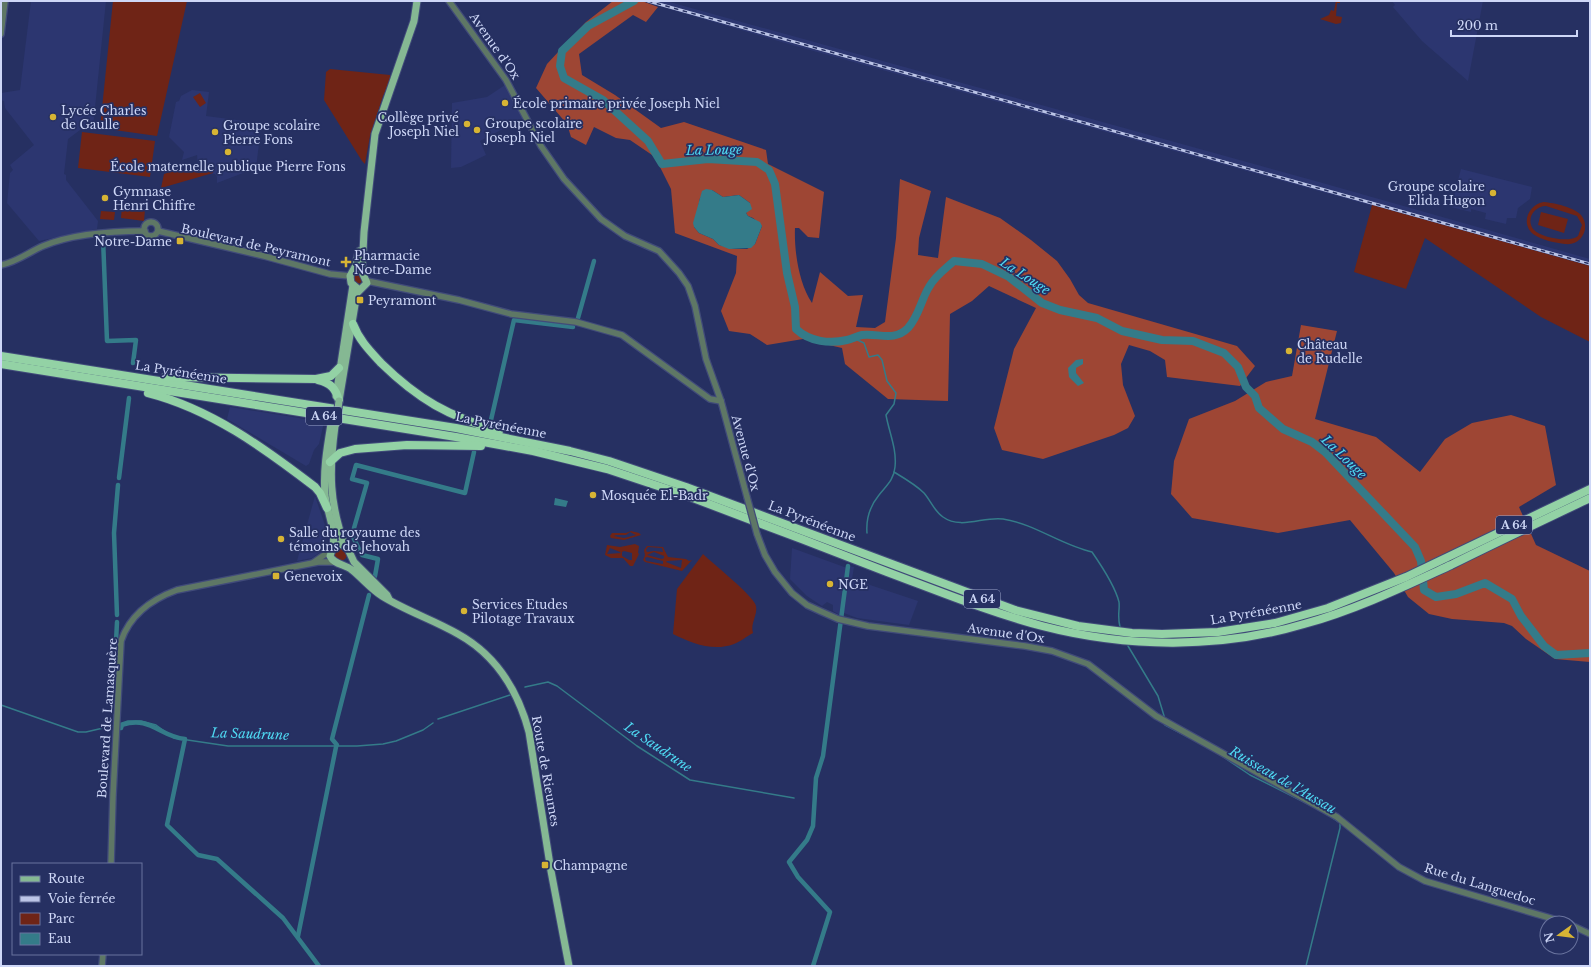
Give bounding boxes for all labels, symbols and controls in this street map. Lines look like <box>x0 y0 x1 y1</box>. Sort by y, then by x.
street label: Avenue d'Ox <box>466 9 524 83</box>
scale bar <box>1451 12 1577 38</box>
text: 200 m <box>1457 18 1498 33</box>
place label: École primaire privée Joseph Niel <box>513 95 720 111</box>
marker: École primaire privée Joseph Niel <box>500 98 510 108</box>
place label: Lycée Charles de Gaulle <box>61 103 146 132</box>
place label: Collège privé Joseph Niel <box>378 110 459 139</box>
marker: Lycée Charles de Gaulle <box>48 112 58 122</box>
place label: Groupe scolaire Joseph Niel <box>483 116 582 145</box>
place label: Groupe scolaire Pierre Fons <box>223 118 320 147</box>
marker: Collège privé Joseph Niel <box>462 119 472 129</box>
marker: Groupe scolaire Joseph Niel <box>472 125 482 135</box>
marker: Groupe scolaire Pierre Fons <box>210 127 220 137</box>
water label: La Louge <box>685 141 742 159</box>
marker: École maternelle publique Pierre Fons <box>223 147 233 157</box>
place label: École maternelle publique Pierre Fons <box>110 158 346 174</box>
place label: Groupe scolaire Elida Hugon <box>1388 179 1485 208</box>
place label: Gymnase Henri Chiffre <box>113 184 196 213</box>
marker: Groupe scolaire Elida Hugon <box>1488 188 1498 198</box>
marker: Gymnase Henri Chiffre <box>100 193 110 203</box>
street label: Boulevard de Peyramont <box>180 220 333 270</box>
place label: Notre-Dame <box>94 234 172 249</box>
marker: Notre-Dame <box>175 236 185 246</box>
place label: Pharmacie Notre-Dame <box>354 248 432 277</box>
water label: La Louge <box>996 253 1053 299</box>
marker: Pharmacie Notre-Dame <box>341 257 351 267</box>
place label: Peyramont <box>368 293 437 308</box>
marker: Peyramont <box>355 295 365 305</box>
place label: Château de Rudelle <box>1297 337 1363 366</box>
marker: Château de Rudelle <box>1284 346 1294 356</box>
street label: La Pyrénéenne <box>134 357 228 387</box>
road number: A 64 <box>306 407 342 425</box>
street label: La Pyrénéenne <box>454 409 548 441</box>
street label: Avenue d'Ox <box>728 412 764 493</box>
water label: La Louge <box>1317 431 1370 483</box>
place label: Mosquée El-Badr <box>601 488 708 503</box>
marker: Mosquée El-Badr <box>588 490 598 500</box>
street label: La Pyrénéenne <box>766 497 858 545</box>
road number: A 64 <box>1496 516 1532 534</box>
place label: Salle du royaume des témoins de Jehovah <box>289 525 420 554</box>
marker: Salle du royaume des témoins de Jehovah <box>276 534 286 544</box>
place label: Genevoix <box>284 569 343 584</box>
marker: Genevoix <box>271 571 281 581</box>
place label: NGE <box>838 577 868 592</box>
marker: NGE <box>825 579 835 589</box>
road number: A 64 <box>964 590 1000 608</box>
place label: Services Etudes Pilotage Travaux <box>472 597 575 626</box>
street label: La Pyrénéenne <box>1209 597 1303 627</box>
marker: Services Etudes Pilotage Travaux <box>459 606 469 616</box>
street label: Avenue d'Ox <box>965 620 1046 646</box>
street label: Boulevard de Lamasquère <box>94 637 120 799</box>
street label: Route de Rieumes <box>529 714 563 828</box>
water label: La Saudrune <box>620 718 695 776</box>
water label: La Saudrune <box>210 724 289 744</box>
water label: Ruisseau de l'Aussau <box>1226 742 1340 818</box>
place label: Champagne <box>553 858 628 873</box>
marker: Champagne <box>540 860 550 870</box>
street label: Rue du Languedoc <box>1423 860 1538 908</box>
legend <box>12 863 142 955</box>
text: Route <box>48 871 85 886</box>
text: Voie ferrée <box>47 891 116 906</box>
text: Parc <box>48 911 75 926</box>
north arrow <box>1539 915 1579 955</box>
text: N <box>1541 930 1557 944</box>
text: Eau <box>48 931 71 946</box>

